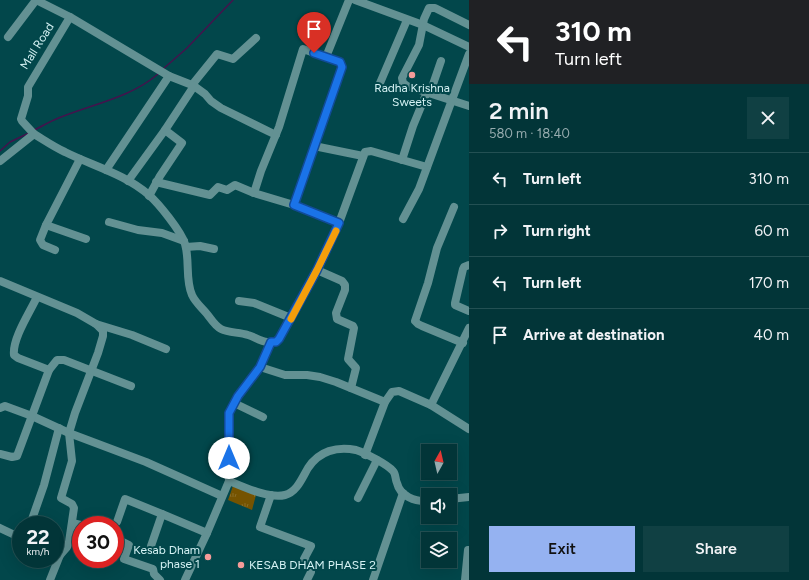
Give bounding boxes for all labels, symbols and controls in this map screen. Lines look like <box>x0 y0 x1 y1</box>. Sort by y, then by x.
pin <box>297 12 331 53</box>
text: 310 m <box>555 14 632 48</box>
icon: left <box>489 16 541 68</box>
icon: arrive <box>303 18 325 40</box>
street label: Mall Road <box>17 20 57 72</box>
text: Turn left <box>555 48 622 70</box>
marker: Radha Krishna Sweets <box>407 70 417 80</box>
place label: Radha Krishna Sweets <box>374 81 450 109</box>
text: 2 min <box>489 96 549 125</box>
button: close <box>747 97 789 139</box>
text: 580 m · 18:40 <box>489 126 570 141</box>
icon: left <box>489 168 511 190</box>
text: Turn left <box>523 170 581 188</box>
text: 310 m <box>749 170 789 188</box>
icon: right <box>489 220 511 242</box>
text: Turn right <box>523 222 591 240</box>
text: 60 m <box>754 222 789 240</box>
icon: left <box>489 272 511 294</box>
text: Turn left <box>523 274 581 292</box>
text: 170 m <box>749 274 789 292</box>
icon: arrive <box>489 324 511 346</box>
text: Arrive at destination <box>523 326 664 344</box>
text: 40 m <box>754 326 789 344</box>
position arrow <box>208 437 250 479</box>
north arrow <box>421 444 457 480</box>
map controls <box>421 444 457 568</box>
button: sound <box>421 488 457 524</box>
speed limit sign: 30 <box>72 516 124 568</box>
text: 22 <box>26 525 50 549</box>
button: Exit <box>489 526 635 572</box>
button: Share <box>643 526 789 572</box>
button: layers <box>421 532 457 568</box>
place label: Kesab Dham phase 1 <box>133 543 200 571</box>
text: km/h <box>27 545 49 558</box>
marker: Kesab Dham phase 1 <box>203 552 213 562</box>
place label: KESAB DHAM PHASE 2 <box>249 558 376 572</box>
marker: KESAB DHAM PHASE 2 <box>236 560 246 570</box>

